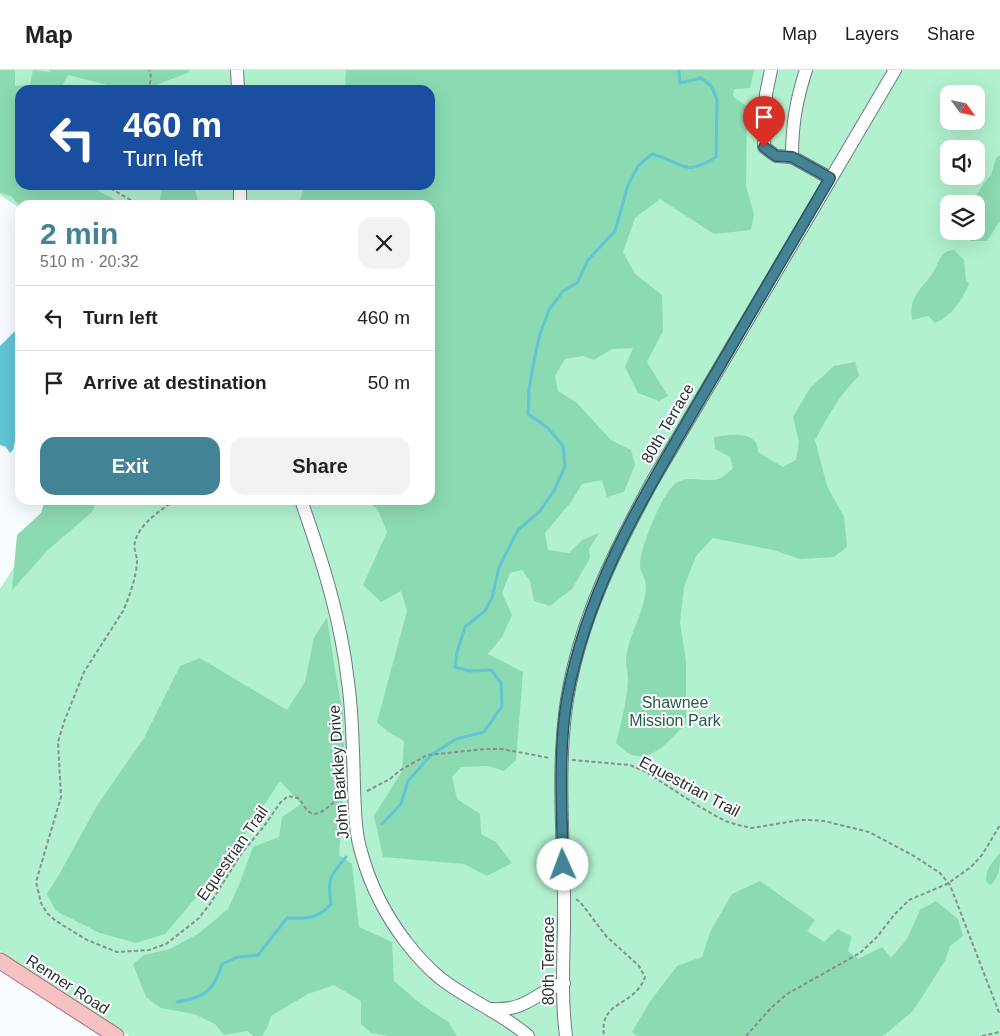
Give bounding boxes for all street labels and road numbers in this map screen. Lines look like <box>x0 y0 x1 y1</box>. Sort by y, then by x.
street label: 80th Terrace <box>638 381 697 466</box>
street label: John Barkley Drive <box>325 704 352 840</box>
street label: Equestrian Trail <box>637 753 743 820</box>
street label: Equestrian Trail <box>194 803 271 904</box>
street label: 80th Terrace <box>540 917 557 1005</box>
street label: Renner Road <box>23 951 112 1017</box>

